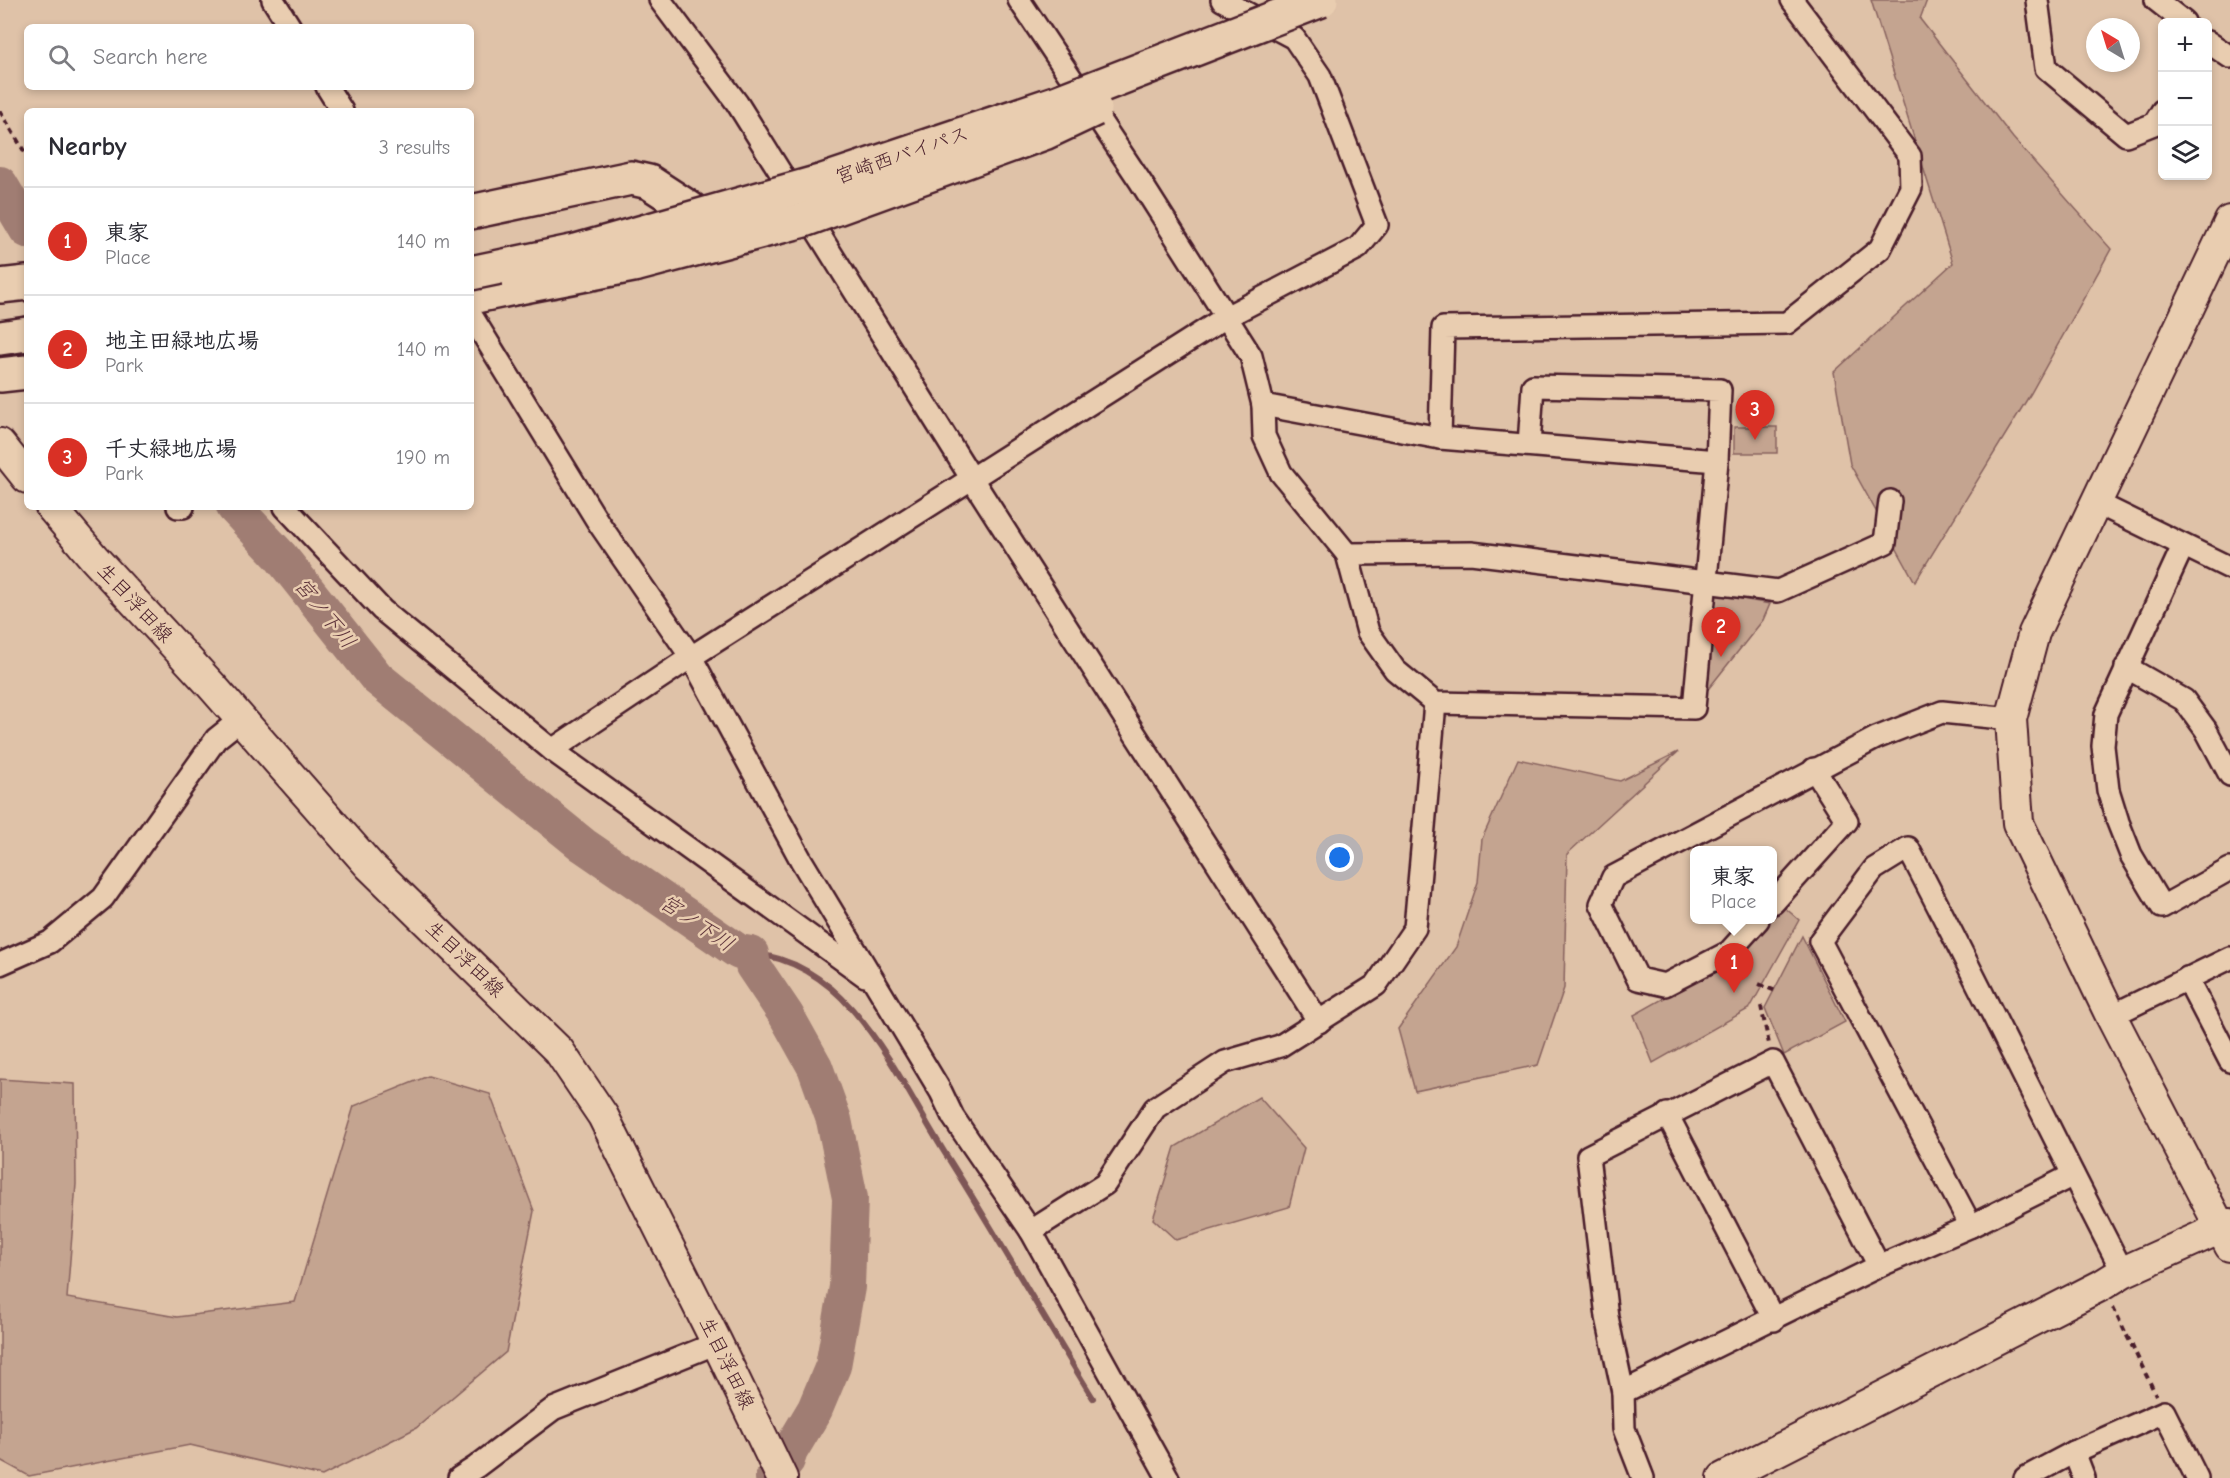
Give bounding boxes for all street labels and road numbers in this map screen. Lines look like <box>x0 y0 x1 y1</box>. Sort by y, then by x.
street label: 宮崎西バイパス <box>832 121 972 189</box>
street label: 生目浮田線 <box>92 559 178 647</box>
street label: 生目浮田線 <box>421 916 509 1002</box>
street label: 生目浮田線 <box>695 1313 759 1413</box>

